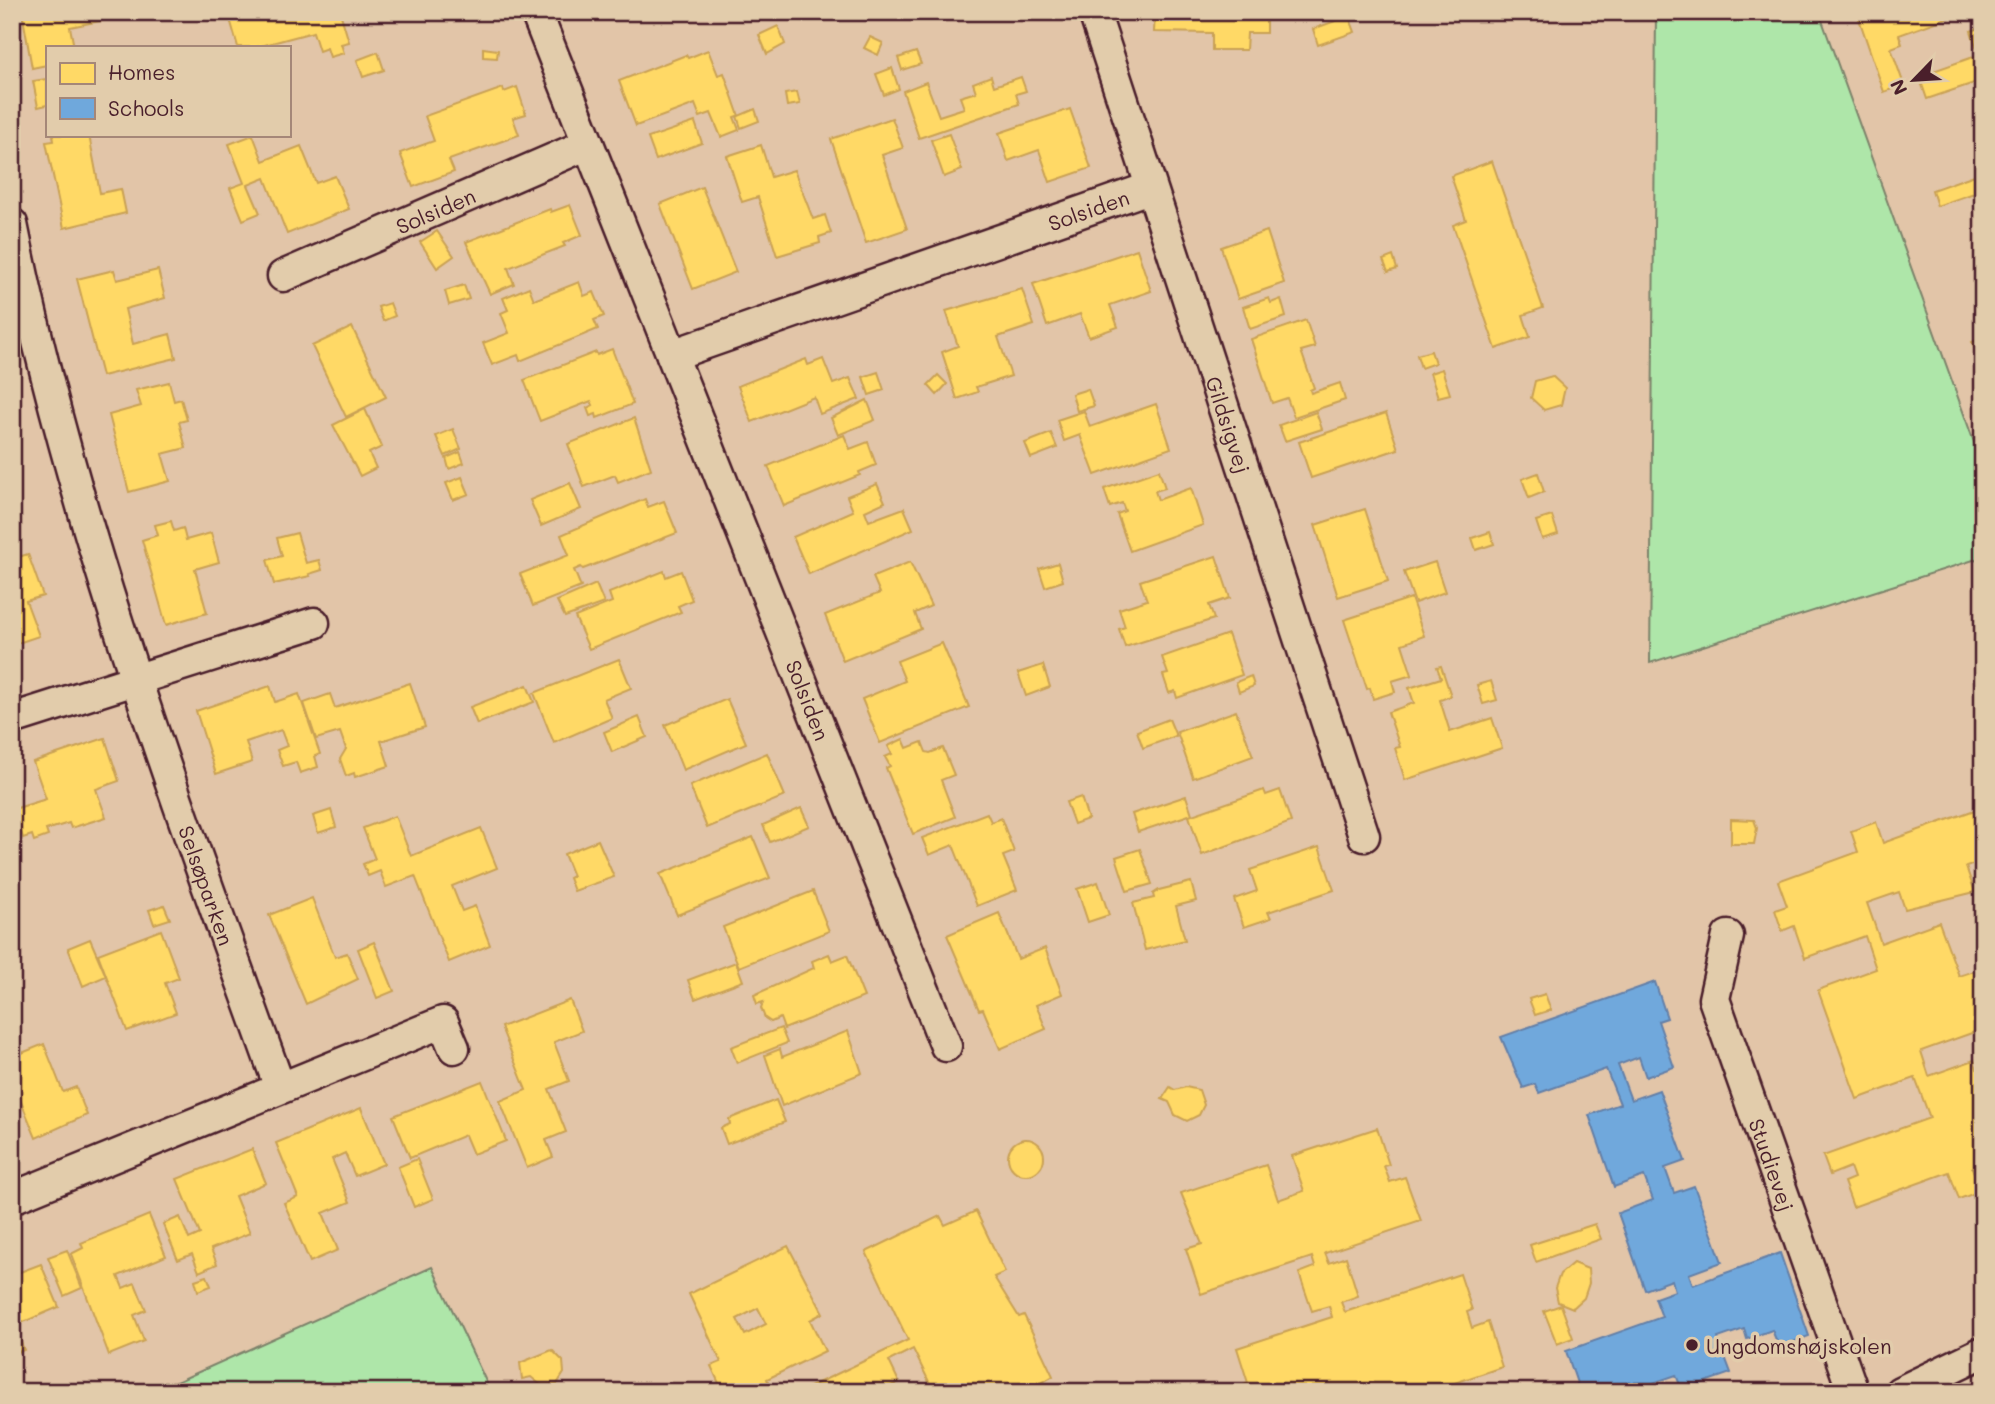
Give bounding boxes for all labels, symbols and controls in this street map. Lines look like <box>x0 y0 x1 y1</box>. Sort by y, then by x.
legend <box>46 46 290 136</box>
north arrow <box>1880 46 1950 116</box>
text: Homes <box>108 58 175 85</box>
text: N <box>1884 76 1913 99</box>
text: Schools <box>108 94 184 121</box>
street label: Solsiden <box>391 181 479 239</box>
street label: Solsiden <box>1044 183 1132 236</box>
street label: Gildsigvej <box>1201 372 1258 476</box>
street label: Solsiden <box>781 656 837 744</box>
street label: Selsøparken <box>173 822 241 949</box>
street label: Studievej <box>1744 1114 1801 1214</box>
place label: Ungdomshøjskolen <box>1706 1332 1892 1359</box>
marker: Ungdomshøjskolen <box>1684 1337 1700 1353</box>

